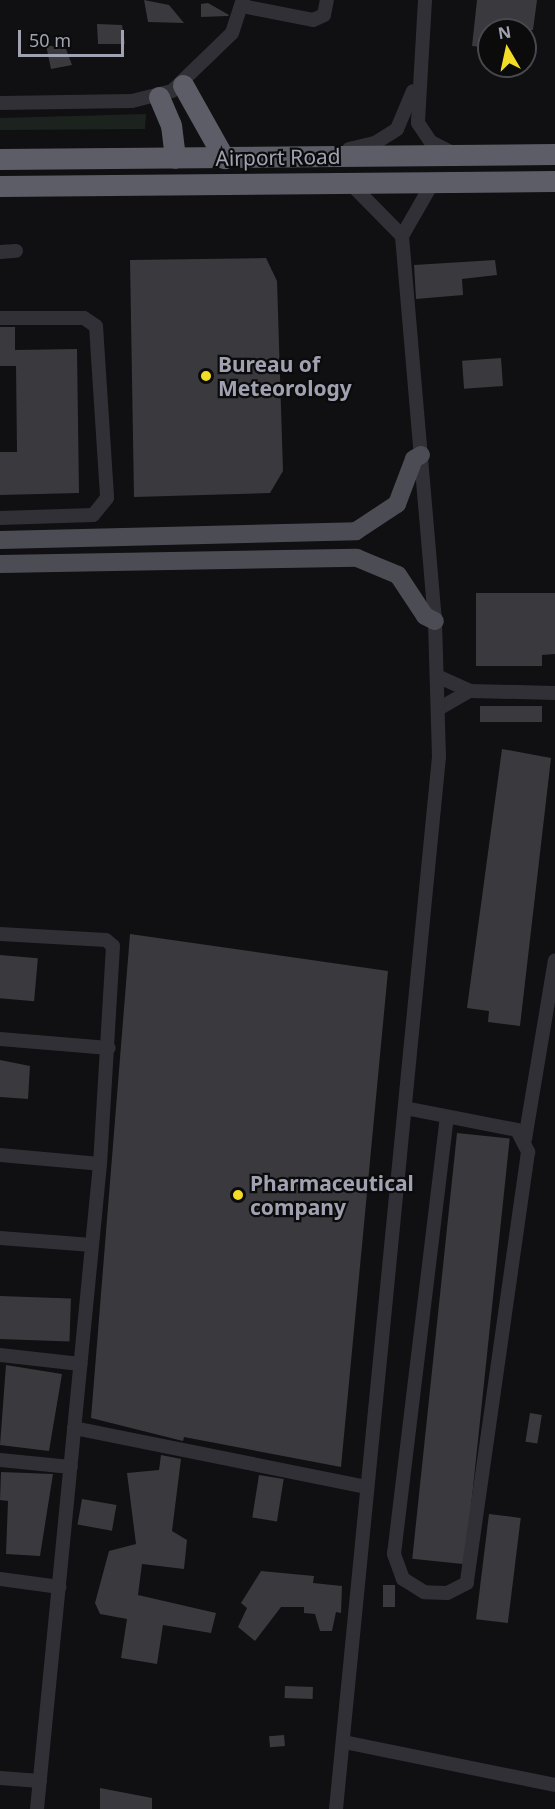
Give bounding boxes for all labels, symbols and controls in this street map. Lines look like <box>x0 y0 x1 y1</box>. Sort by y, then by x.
scale bar <box>21 18 128 56</box>
north arrow <box>477 18 537 78</box>
text: N <box>496 20 513 44</box>
text: 50 m <box>29 28 71 52</box>
street label: Airport Road <box>215 143 341 171</box>
place label: Bureau of Meteorology <box>218 351 352 401</box>
marker: Bureau of Meteorology <box>199 369 213 383</box>
place label: Pharmaceutical company <box>250 1170 414 1220</box>
marker: Pharmaceutical company <box>231 1188 245 1202</box>

